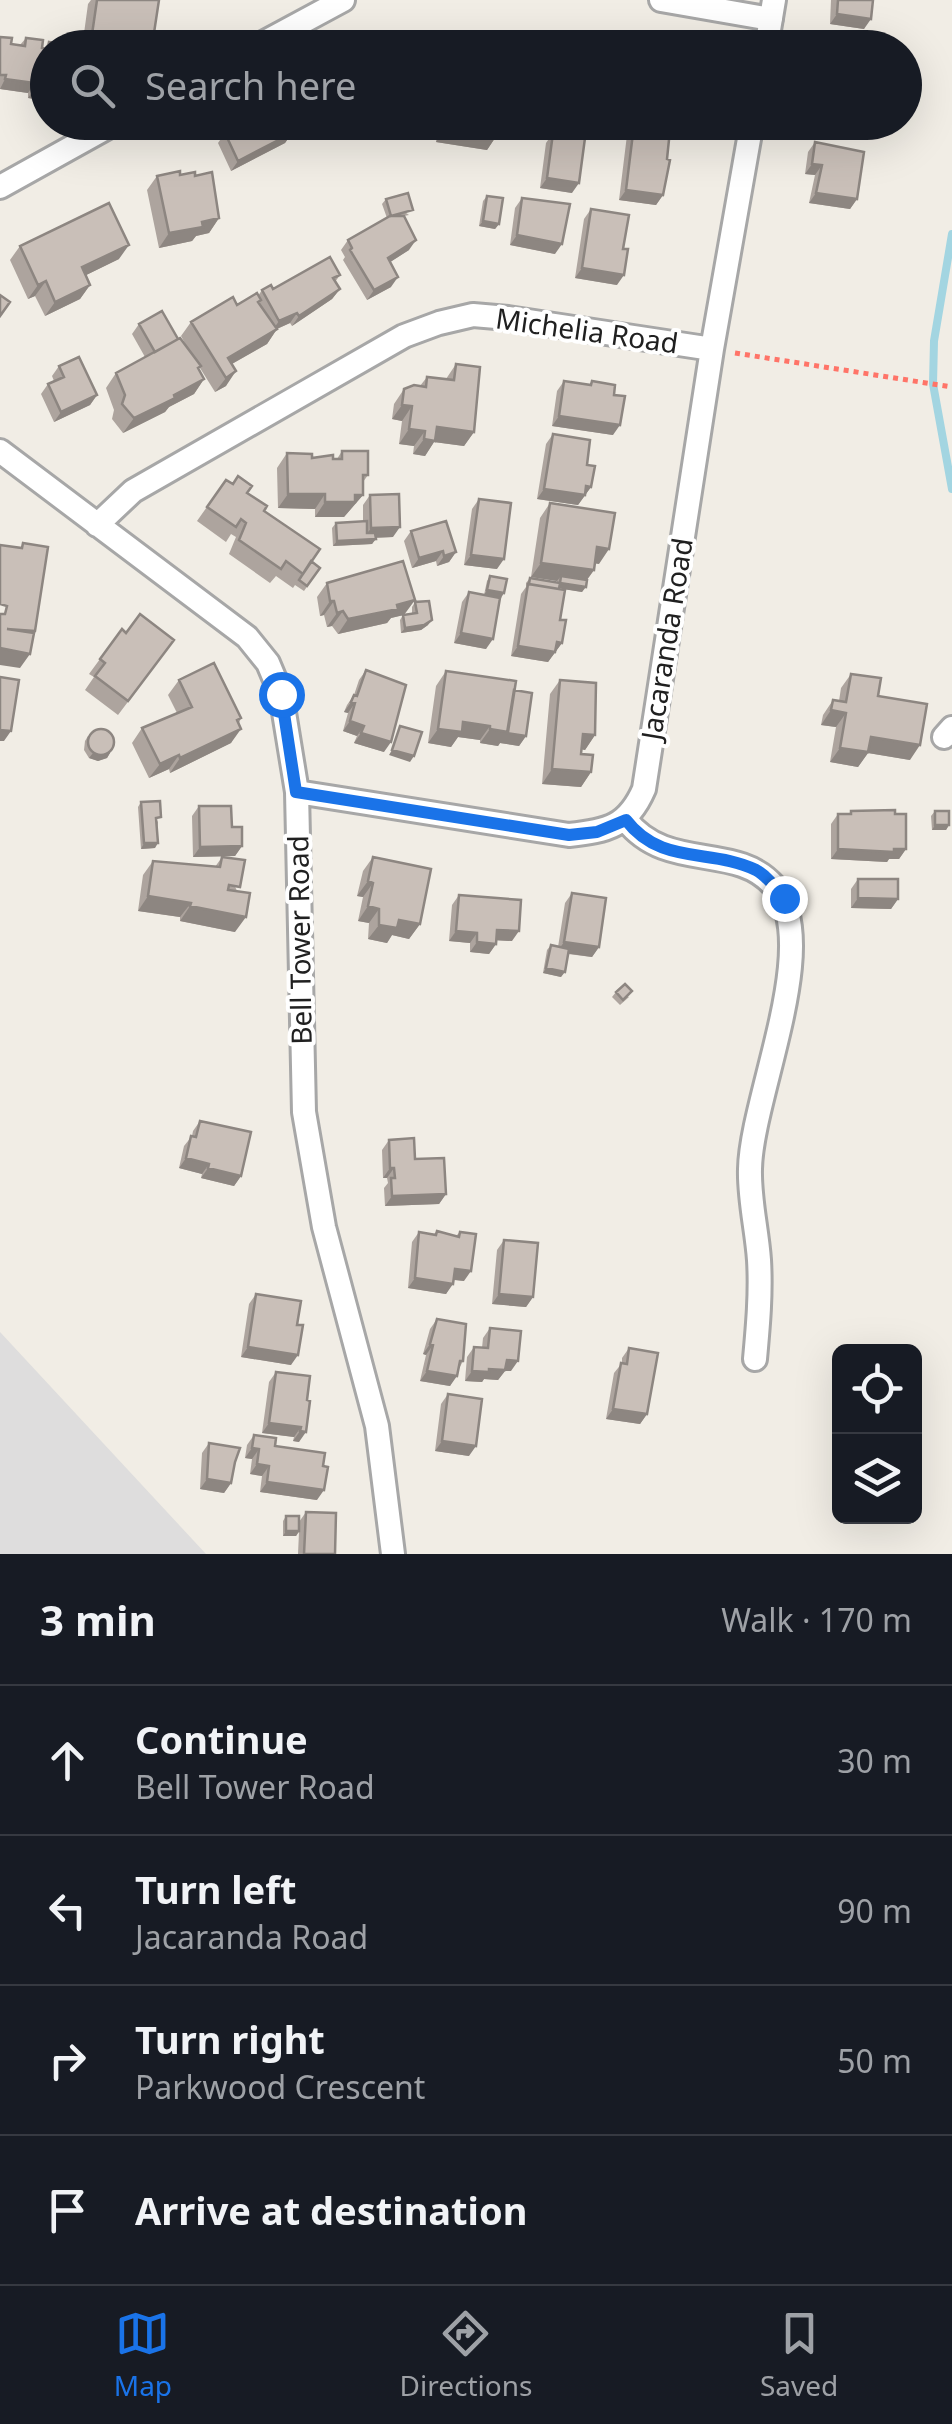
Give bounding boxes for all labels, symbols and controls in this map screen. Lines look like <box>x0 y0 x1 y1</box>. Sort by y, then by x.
search box <box>30 30 922 140</box>
icon: search <box>65 58 120 113</box>
text: Search here <box>145 59 356 111</box>
street label: Michelia Road <box>493 298 681 362</box>
street label: Jacaranda Road <box>631 535 701 746</box>
route start <box>259 672 305 718</box>
street label: Bell Tower Road <box>278 835 320 1045</box>
route end <box>762 876 808 922</box>
map controls <box>832 1344 922 1524</box>
button: locate <box>832 1344 922 1434</box>
button: layers <box>832 1434 922 1524</box>
text: 3 min <box>40 1591 156 1648</box>
text: Walk · 170 m <box>721 1598 912 1641</box>
text: Continue <box>135 1713 308 1765</box>
icon: ahead <box>40 1733 95 1788</box>
text: 30 m <box>837 1739 912 1782</box>
text: Bell Tower Road <box>135 1765 375 1808</box>
text: Turn left <box>135 1863 297 1915</box>
icon: left <box>40 1883 95 1938</box>
text: 90 m <box>837 1889 912 1932</box>
text: Jacaranda Road <box>135 1915 368 1958</box>
text: Turn right <box>135 2013 325 2065</box>
icon: right <box>40 2033 95 2088</box>
text: 50 m <box>837 2039 912 2082</box>
text: Parkwood Crescent <box>135 2065 425 2108</box>
icon: arrive <box>40 2183 95 2238</box>
text: Arrive at destination <box>135 2184 527 2236</box>
tab: Map <box>114 2306 172 2404</box>
tab: Directions <box>400 2306 532 2404</box>
tab: Saved <box>760 2306 838 2404</box>

